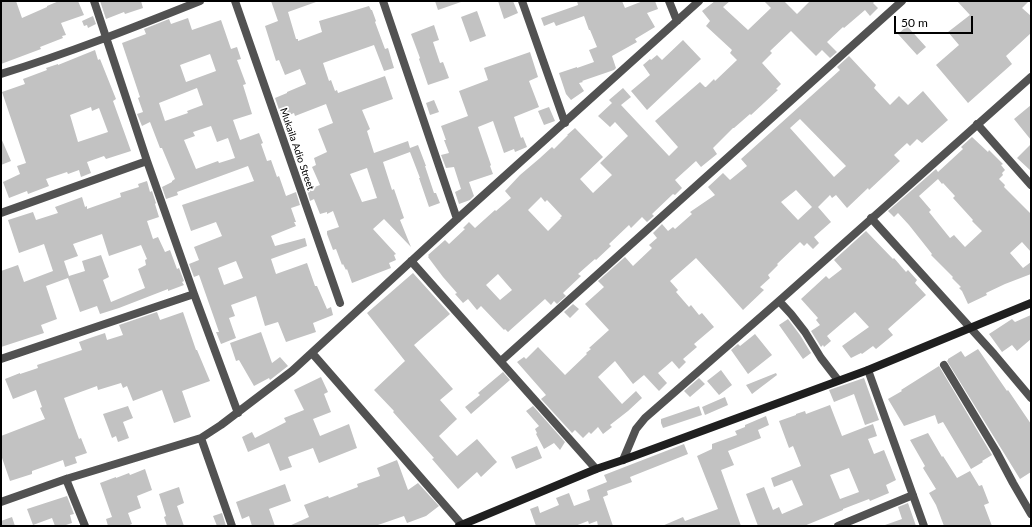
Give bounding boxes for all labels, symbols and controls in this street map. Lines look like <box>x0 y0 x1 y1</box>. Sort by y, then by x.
scale bar <box>896 8 975 34</box>
text: 50 m <box>901 15 928 30</box>
street label: Mukaila Adio Street <box>277 106 317 192</box>

